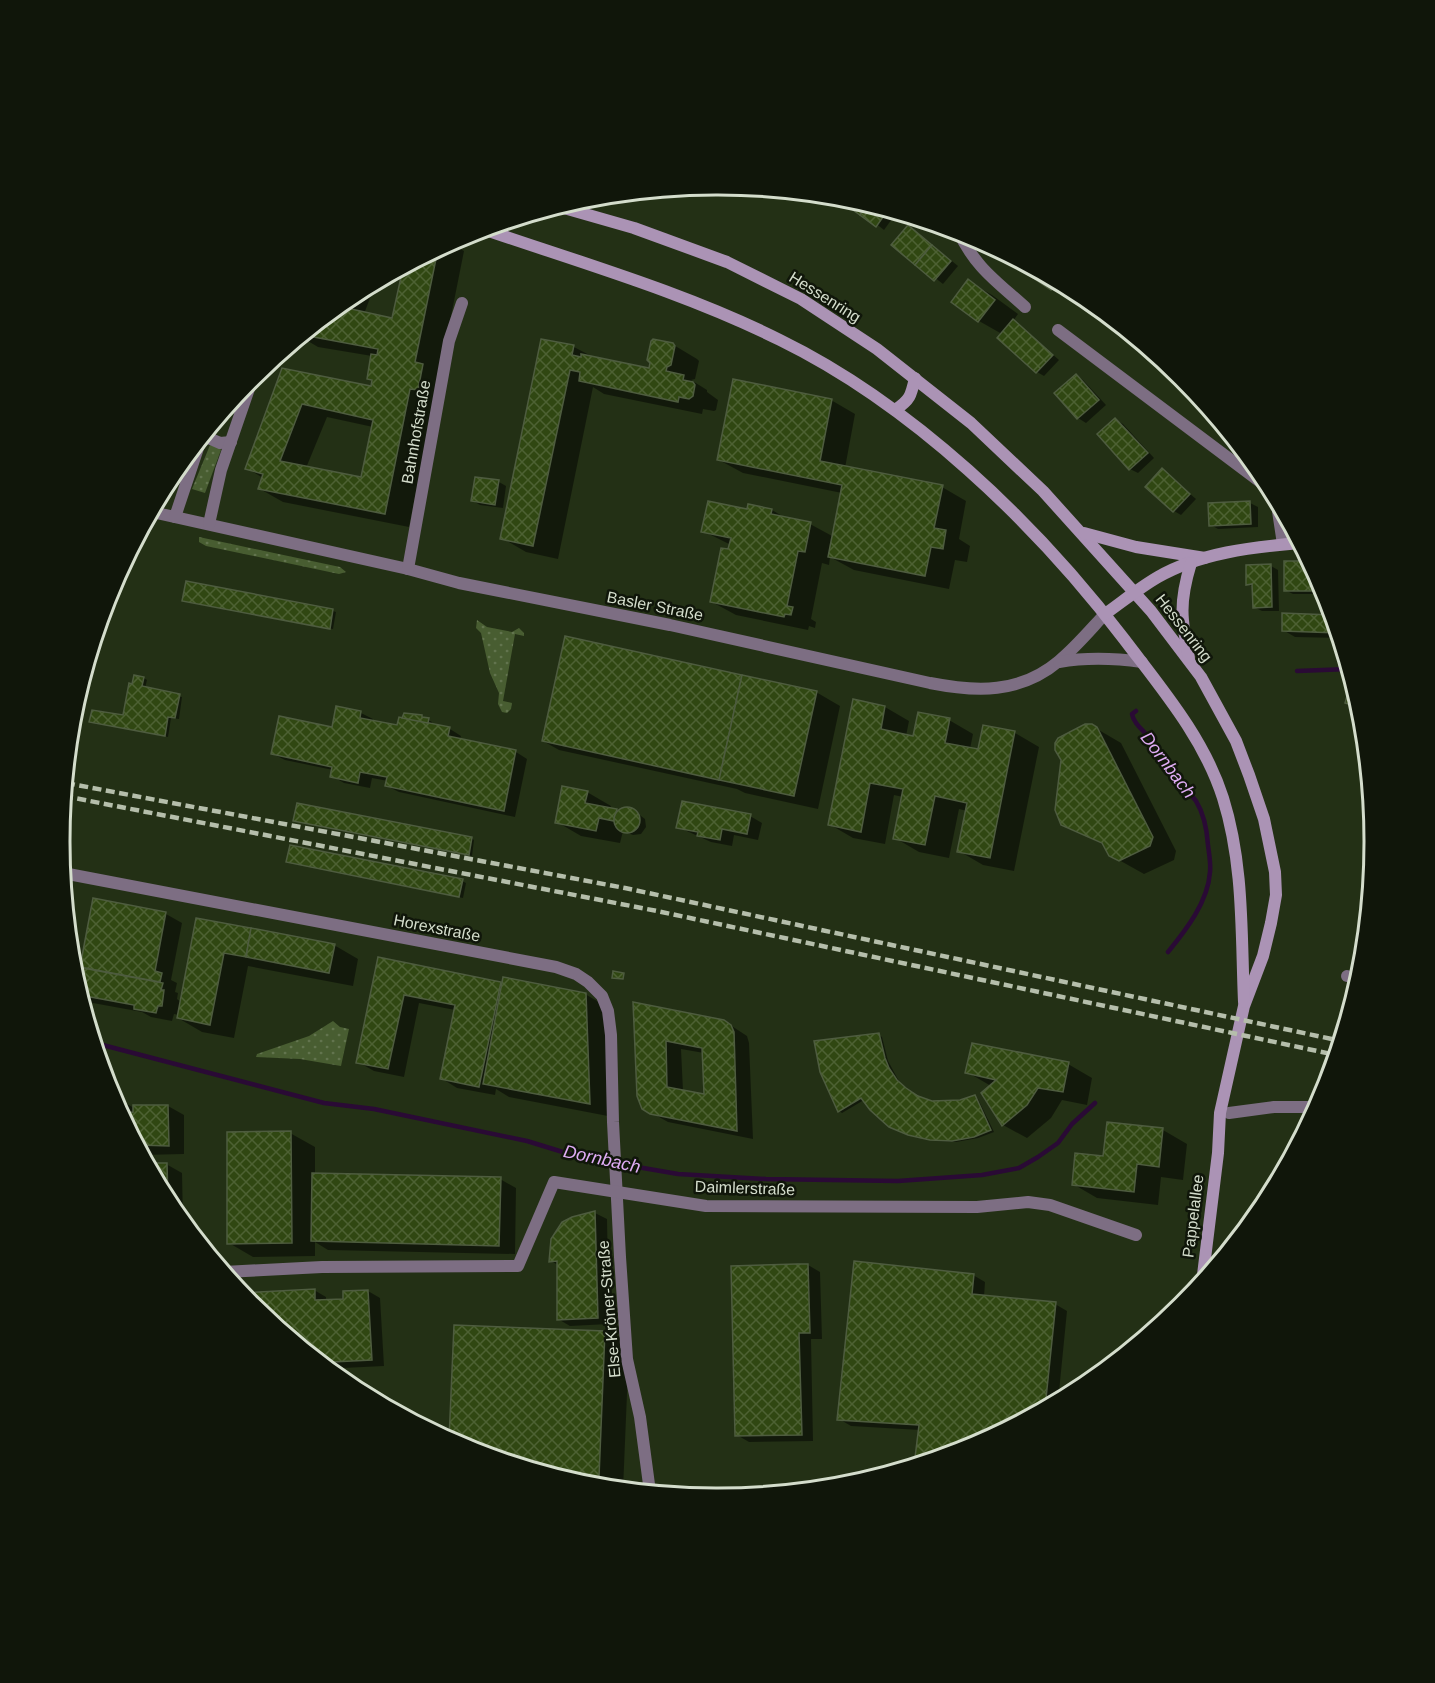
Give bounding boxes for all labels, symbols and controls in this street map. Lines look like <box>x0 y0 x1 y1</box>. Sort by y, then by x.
street label: Hessenring <box>786 268 864 326</box>
street label: Bahnhofstraße <box>399 379 434 485</box>
street label: Basler Straße <box>605 588 705 624</box>
street label: Hessenring <box>1152 591 1216 665</box>
water label: Dornbach <box>1137 728 1199 802</box>
street label: Horexstraße <box>392 911 482 945</box>
water label: Dornbach <box>562 1141 642 1177</box>
street label: Pappelallee <box>1179 1173 1207 1259</box>
street label: Daimlerstraße <box>694 1178 796 1198</box>
street label: Else-Kröner-Straße <box>595 1240 623 1378</box>

